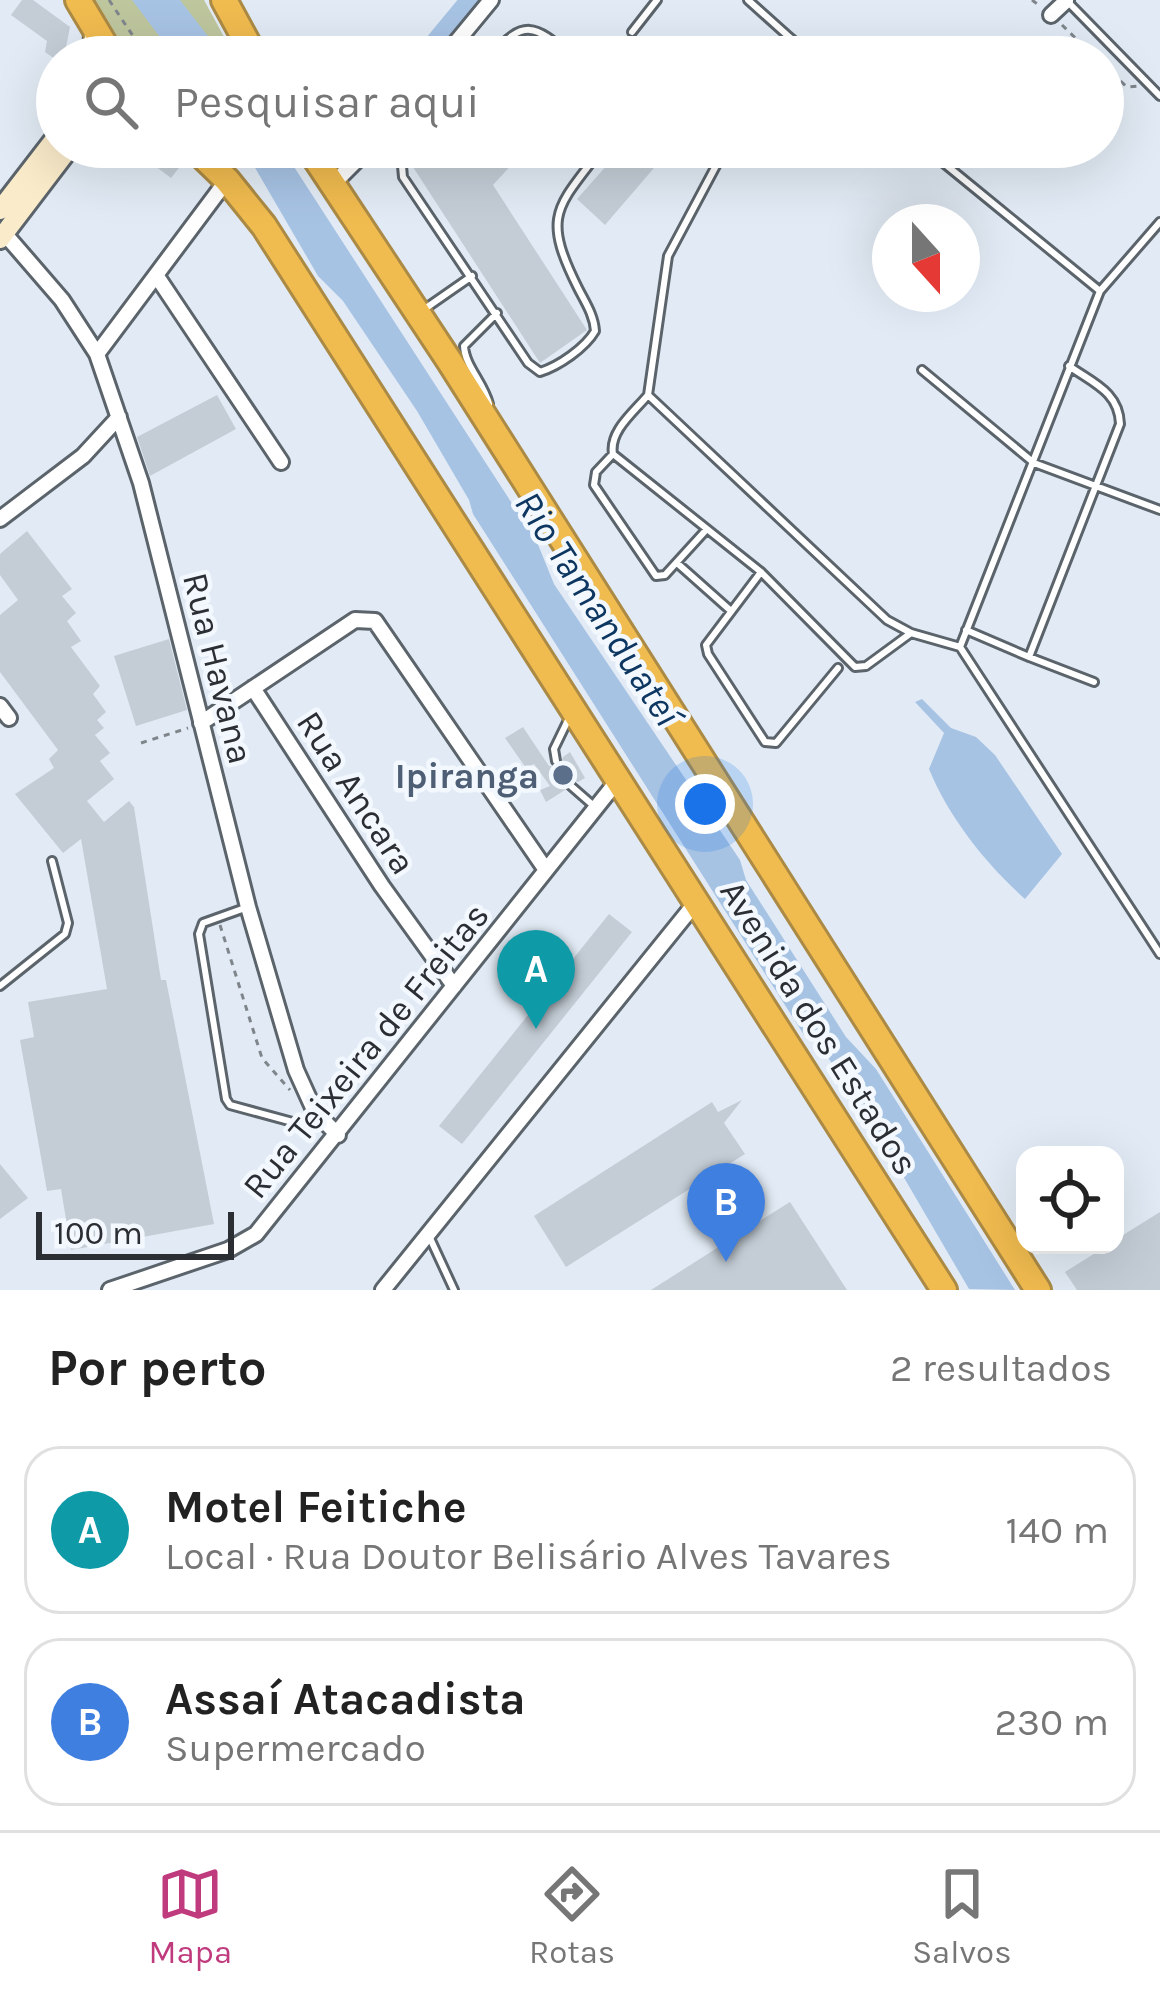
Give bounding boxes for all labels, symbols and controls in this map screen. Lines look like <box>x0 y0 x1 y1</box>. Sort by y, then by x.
search box <box>36 36 1124 168</box>
icon: search <box>78 69 144 135</box>
text: Pesquisar aqui <box>174 76 480 128</box>
north arrow <box>872 204 980 312</box>
water label: Rio Tamanduateí <box>505 482 693 738</box>
street label: Rua Havana <box>174 568 262 768</box>
street label: Rua Ancara <box>288 703 424 882</box>
place label: Ipiranga <box>395 755 539 798</box>
marker: Ipiranga <box>550 762 576 788</box>
your location <box>675 774 735 834</box>
street label: Avenida dos Estados <box>711 872 927 1183</box>
street label: Rua Teixeira de Freitas <box>234 895 498 1207</box>
pin: A <box>497 930 575 1029</box>
map controls <box>1016 1146 1124 1254</box>
button: locate <box>1016 1146 1124 1254</box>
pin: B <box>687 1163 765 1262</box>
scale bar <box>36 1206 234 1259</box>
text: 100 m <box>54 1214 143 1252</box>
text: Por perto <box>48 1338 267 1398</box>
text: 2 resultados <box>890 1345 1112 1391</box>
text: Motel Feitiche <box>165 1481 467 1533</box>
text: A <box>78 1507 102 1553</box>
text: 140 m <box>1005 1507 1109 1553</box>
text: Local · Rua Doutor Belisário Alves Tavares <box>165 1533 892 1579</box>
text: Assaí Atacadista <box>165 1673 526 1725</box>
text: B <box>77 1699 103 1745</box>
text: 230 m <box>994 1699 1109 1745</box>
text: Supermercado <box>165 1725 426 1771</box>
tab: Mapa <box>148 1861 232 1971</box>
tab: Rotas <box>529 1861 615 1971</box>
tab: Salvos <box>912 1861 1012 1971</box>

